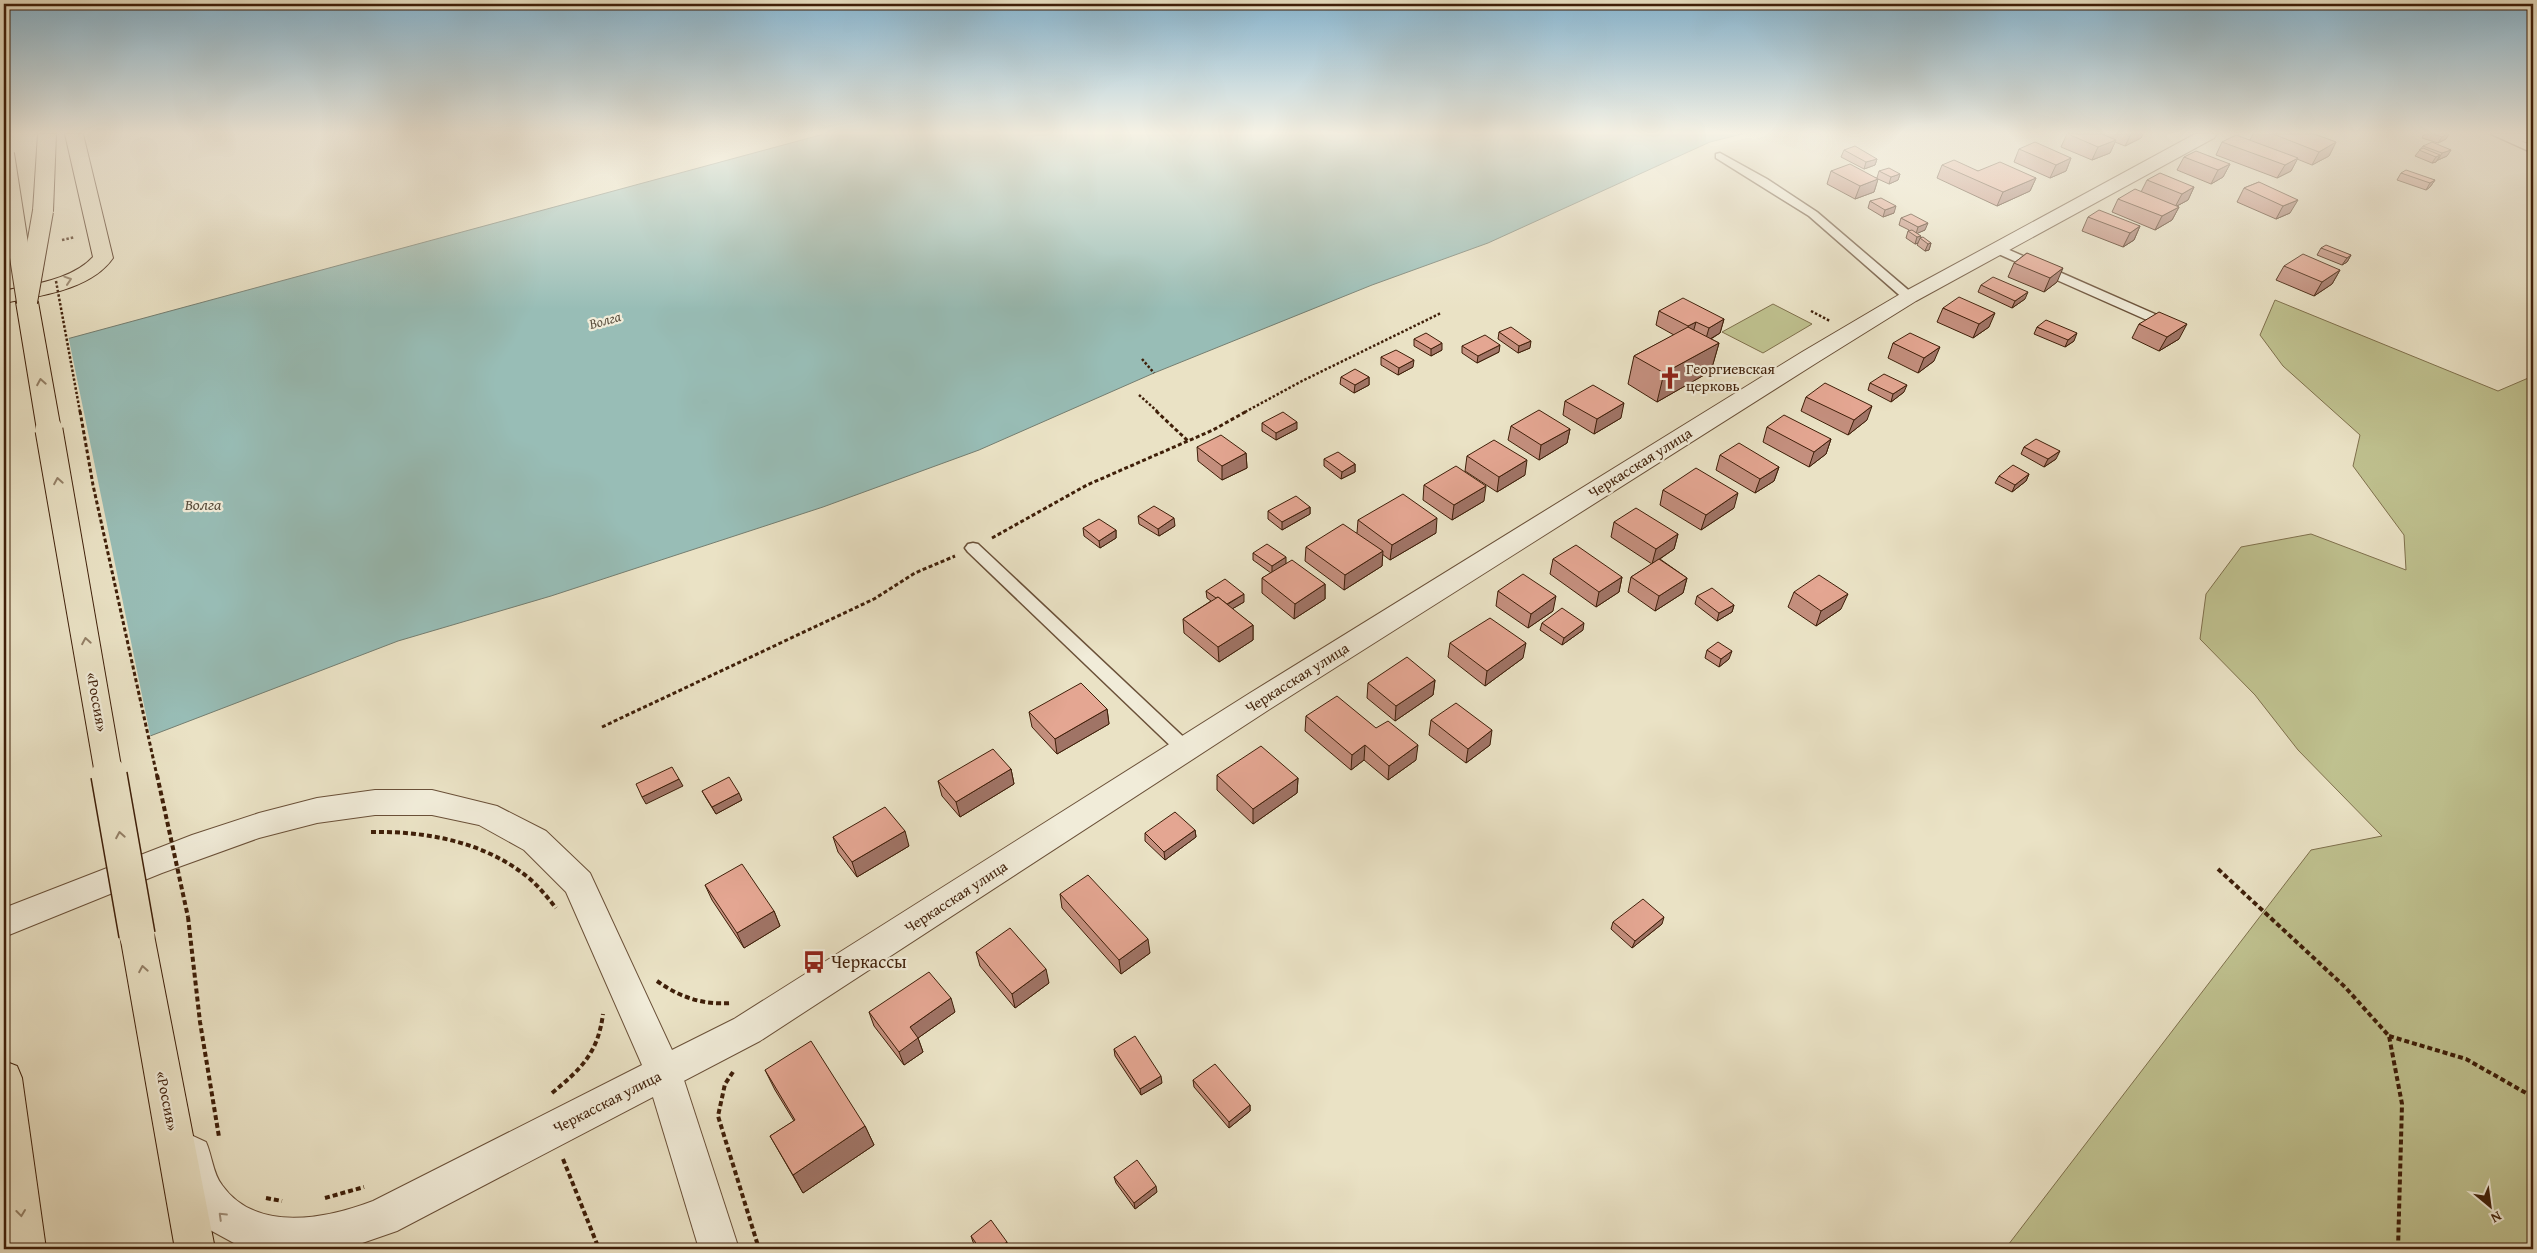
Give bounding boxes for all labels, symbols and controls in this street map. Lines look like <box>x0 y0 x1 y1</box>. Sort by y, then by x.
one-way arrow <box>63 275 71 285</box>
water label: Волга <box>586 306 624 334</box>
place label: Георгиевская церковь <box>1686 358 1775 396</box>
church icon: Георгиевская церковь <box>1657 365 1683 391</box>
one-way arrow <box>36 377 46 386</box>
street label: Черкасская улица <box>1584 422 1696 503</box>
one-way arrow <box>54 476 64 485</box>
water label: Волга <box>184 492 222 516</box>
one-way arrow <box>81 636 91 645</box>
street label: Черкасская улица <box>1241 637 1353 718</box>
street label: «Россия» <box>82 670 113 733</box>
one-way arrow <box>115 831 125 840</box>
street label: Черкасская улица <box>900 855 1012 938</box>
place label: Черкассы <box>831 948 907 975</box>
bus stop icon: Черкассы <box>801 949 827 975</box>
one-way arrow <box>138 964 148 973</box>
street label: Черкасская улица <box>549 1065 665 1138</box>
street label: «Россия» <box>151 1069 184 1133</box>
north arrow <box>2464 1180 2514 1230</box>
text: N <box>2487 1206 2505 1229</box>
one-way arrow <box>15 1209 26 1217</box>
one-way arrow <box>218 1213 227 1222</box>

